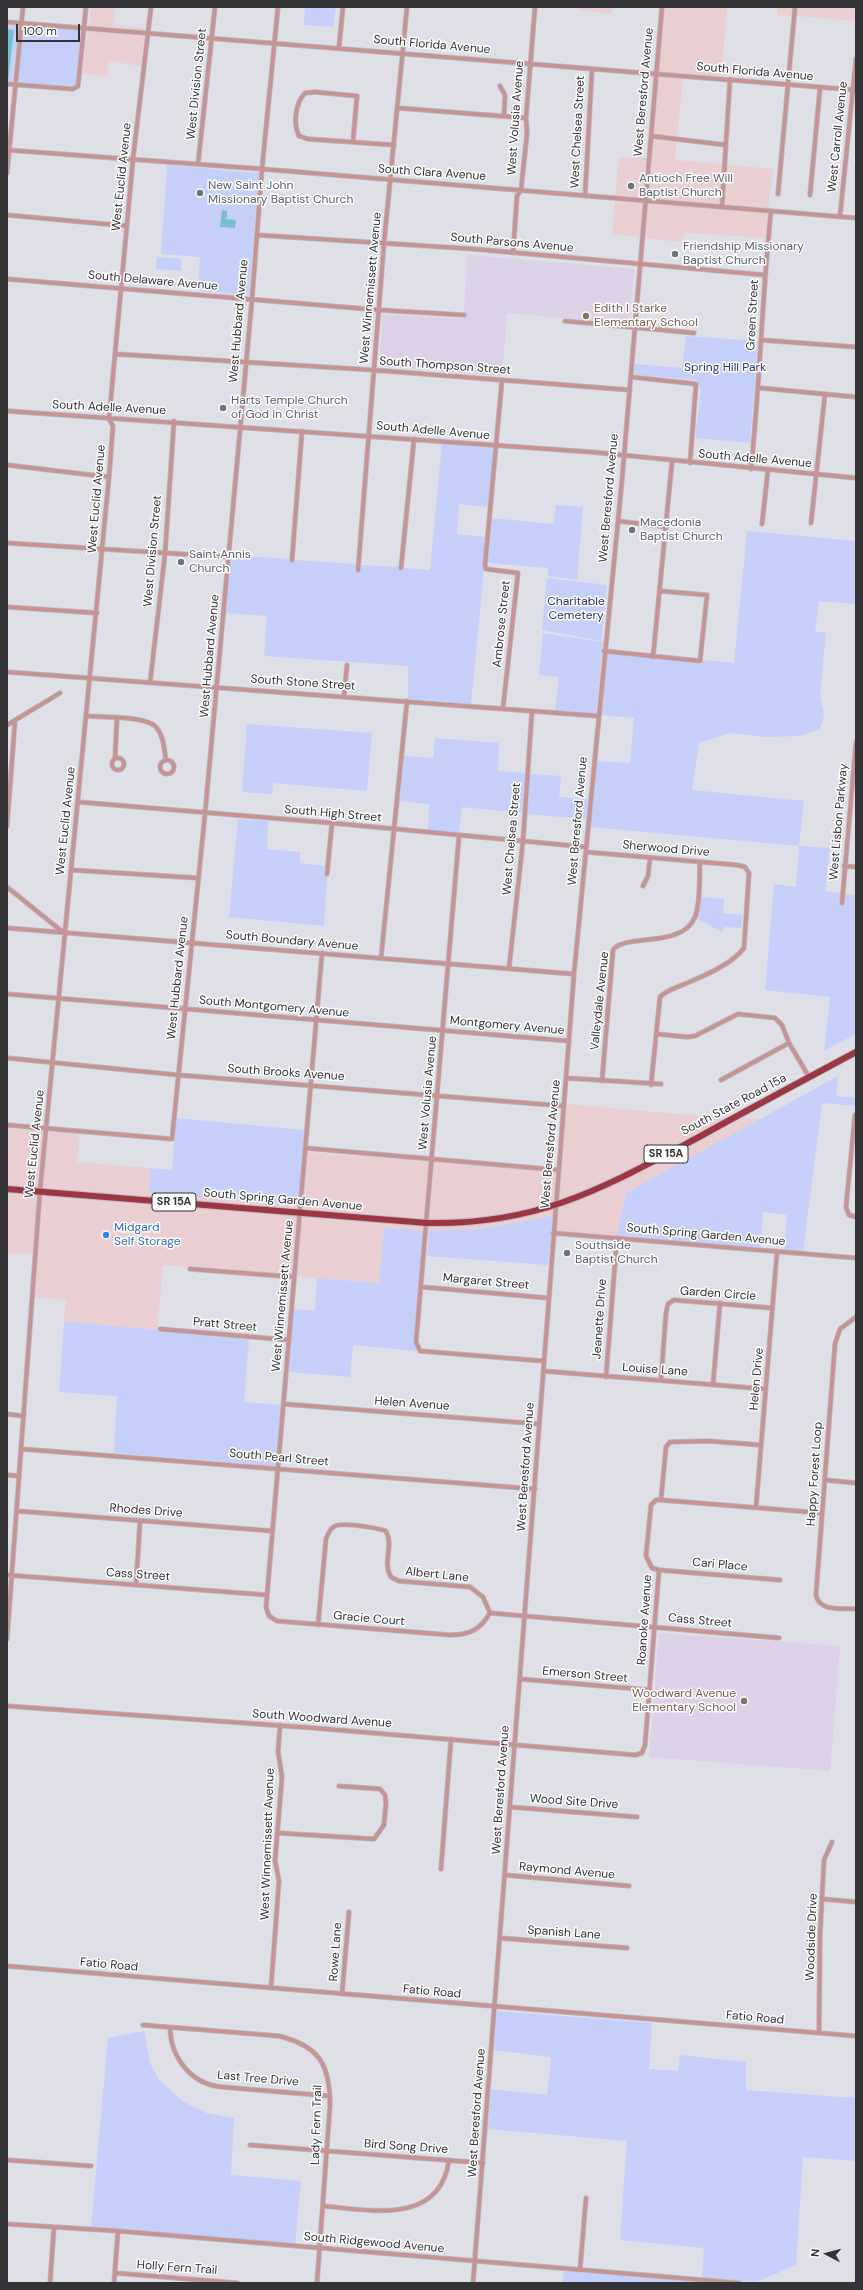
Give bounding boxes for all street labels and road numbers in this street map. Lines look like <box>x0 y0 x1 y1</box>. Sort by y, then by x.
street label: West Beresford Avenue <box>631 27 657 157</box>
street label: West Division Street <box>184 28 210 140</box>
street label: South Florida Avenue <box>373 33 491 57</box>
street label: West Volusia Avenue <box>505 60 527 176</box>
street label: South Florida Avenue <box>696 60 814 84</box>
street label: West Chelsea Street <box>568 75 588 189</box>
street label: West Carroll Avenue <box>825 81 851 193</box>
street label: West Euclid Avenue <box>109 122 135 232</box>
street label: South Clara Avenue <box>377 162 487 184</box>
street label: West Winnemissett Avenue <box>357 212 385 364</box>
street label: South Parsons Avenue <box>450 230 574 256</box>
street label: West Hubbard Avenue <box>226 259 252 383</box>
street label: South Delaware Avenue <box>87 268 219 294</box>
street label: Green Street <box>744 279 762 351</box>
street label: South Thompson Street <box>379 354 511 378</box>
street label: South Adelle Avenue <box>52 398 166 418</box>
street label: South Adelle Avenue <box>376 419 490 443</box>
street label: West Beresford Avenue <box>596 433 622 563</box>
street label: West Euclid Avenue <box>85 444 109 554</box>
street label: South Adelle Avenue <box>698 447 812 471</box>
street label: West Division Street <box>141 495 165 607</box>
street label: Ambrose Street <box>490 580 514 668</box>
street label: West Hubbard Avenue <box>197 594 223 718</box>
street label: South Stone Street <box>250 672 356 694</box>
street label: West Beresford Avenue <box>565 756 591 886</box>
street label: West Lisbon Parkway <box>827 763 851 881</box>
street label: West Euclid Avenue <box>53 766 79 876</box>
street label: West Chelsea Street <box>500 782 524 896</box>
street label: South High Street <box>284 803 382 825</box>
street label: Sherwood Drive <box>622 838 710 860</box>
street label: West Hubbard Avenue <box>164 916 192 1040</box>
street label: South Boundary Avenue <box>225 928 359 954</box>
street label: Valleydale Avenue <box>588 951 612 1051</box>
street label: South Montgomery Avenue <box>198 993 350 1021</box>
street label: Montgomery Avenue <box>449 1014 565 1038</box>
street label: West Volusia Avenue <box>416 1035 440 1151</box>
street label: South Brooks Avenue <box>227 1062 345 1084</box>
street label: South State Road 15a <box>679 1071 789 1139</box>
street label: West Beresford Avenue <box>538 1079 564 1209</box>
street label: West Euclid Avenue <box>22 1089 48 1199</box>
road number: SR 15A <box>644 1145 688 1163</box>
street label: South Spring Garden Avenue <box>203 1186 363 1214</box>
road number: SR 15A <box>152 1193 196 1211</box>
street label: West Winnemissett Avenue <box>269 1220 297 1372</box>
street label: South Spring Garden Avenue <box>626 1221 786 1249</box>
street label: Margaret Street <box>442 1271 530 1293</box>
street label: Jeanette Drive <box>590 1278 610 1360</box>
street label: Garden Circle <box>679 1284 757 1304</box>
street label: Pratt Street <box>192 1315 258 1335</box>
street label: Helen Drive <box>747 1347 767 1411</box>
street label: Louise Lane <box>622 1361 688 1379</box>
street label: Helen Avenue <box>374 1394 450 1414</box>
street label: West Beresford Avenue <box>514 1402 538 1532</box>
street label: Happy Forest Loop <box>804 1421 826 1527</box>
street label: South Pearl Street <box>229 1446 329 1470</box>
street label: Rhodes Drive <box>109 1501 183 1521</box>
street label: Cari Place <box>692 1555 748 1575</box>
street label: Albert Lane <box>404 1565 470 1585</box>
street label: Cass Street <box>105 1566 171 1584</box>
street label: Roanoke Avenue <box>635 1574 655 1666</box>
street label: Gracie Court <box>333 1609 405 1629</box>
street label: Cass Street <box>667 1611 733 1631</box>
street label: Emerson Street <box>542 1664 628 1686</box>
street label: South Woodward Avenue <box>252 1707 392 1731</box>
street label: West Beresford Avenue <box>489 1725 513 1855</box>
street label: West Winnemissett Avenue <box>258 1768 278 1920</box>
street label: Wood Site Drive <box>529 1792 619 1812</box>
street label: Raymond Avenue <box>518 1860 616 1882</box>
street label: Woodside Drive <box>803 1893 821 1981</box>
street label: Rowe Lane <box>327 1922 345 1982</box>
street label: Spanish Lane <box>527 1923 601 1943</box>
street label: Fatio Road <box>79 1955 139 1975</box>
street label: Fatio Road <box>402 1982 462 2002</box>
street label: Fatio Road <box>725 2008 785 2028</box>
street label: West Beresford Avenue <box>465 2048 489 2178</box>
street label: Last Tree Drive <box>217 2068 299 2090</box>
street label: Lady Fern Trail <box>308 2085 326 2165</box>
street label: Bird Song Drive <box>363 2137 449 2157</box>
street label: South Ridgewood Avenue <box>303 2230 445 2256</box>
street label: Holly Fern Trail <box>136 2258 218 2278</box>

